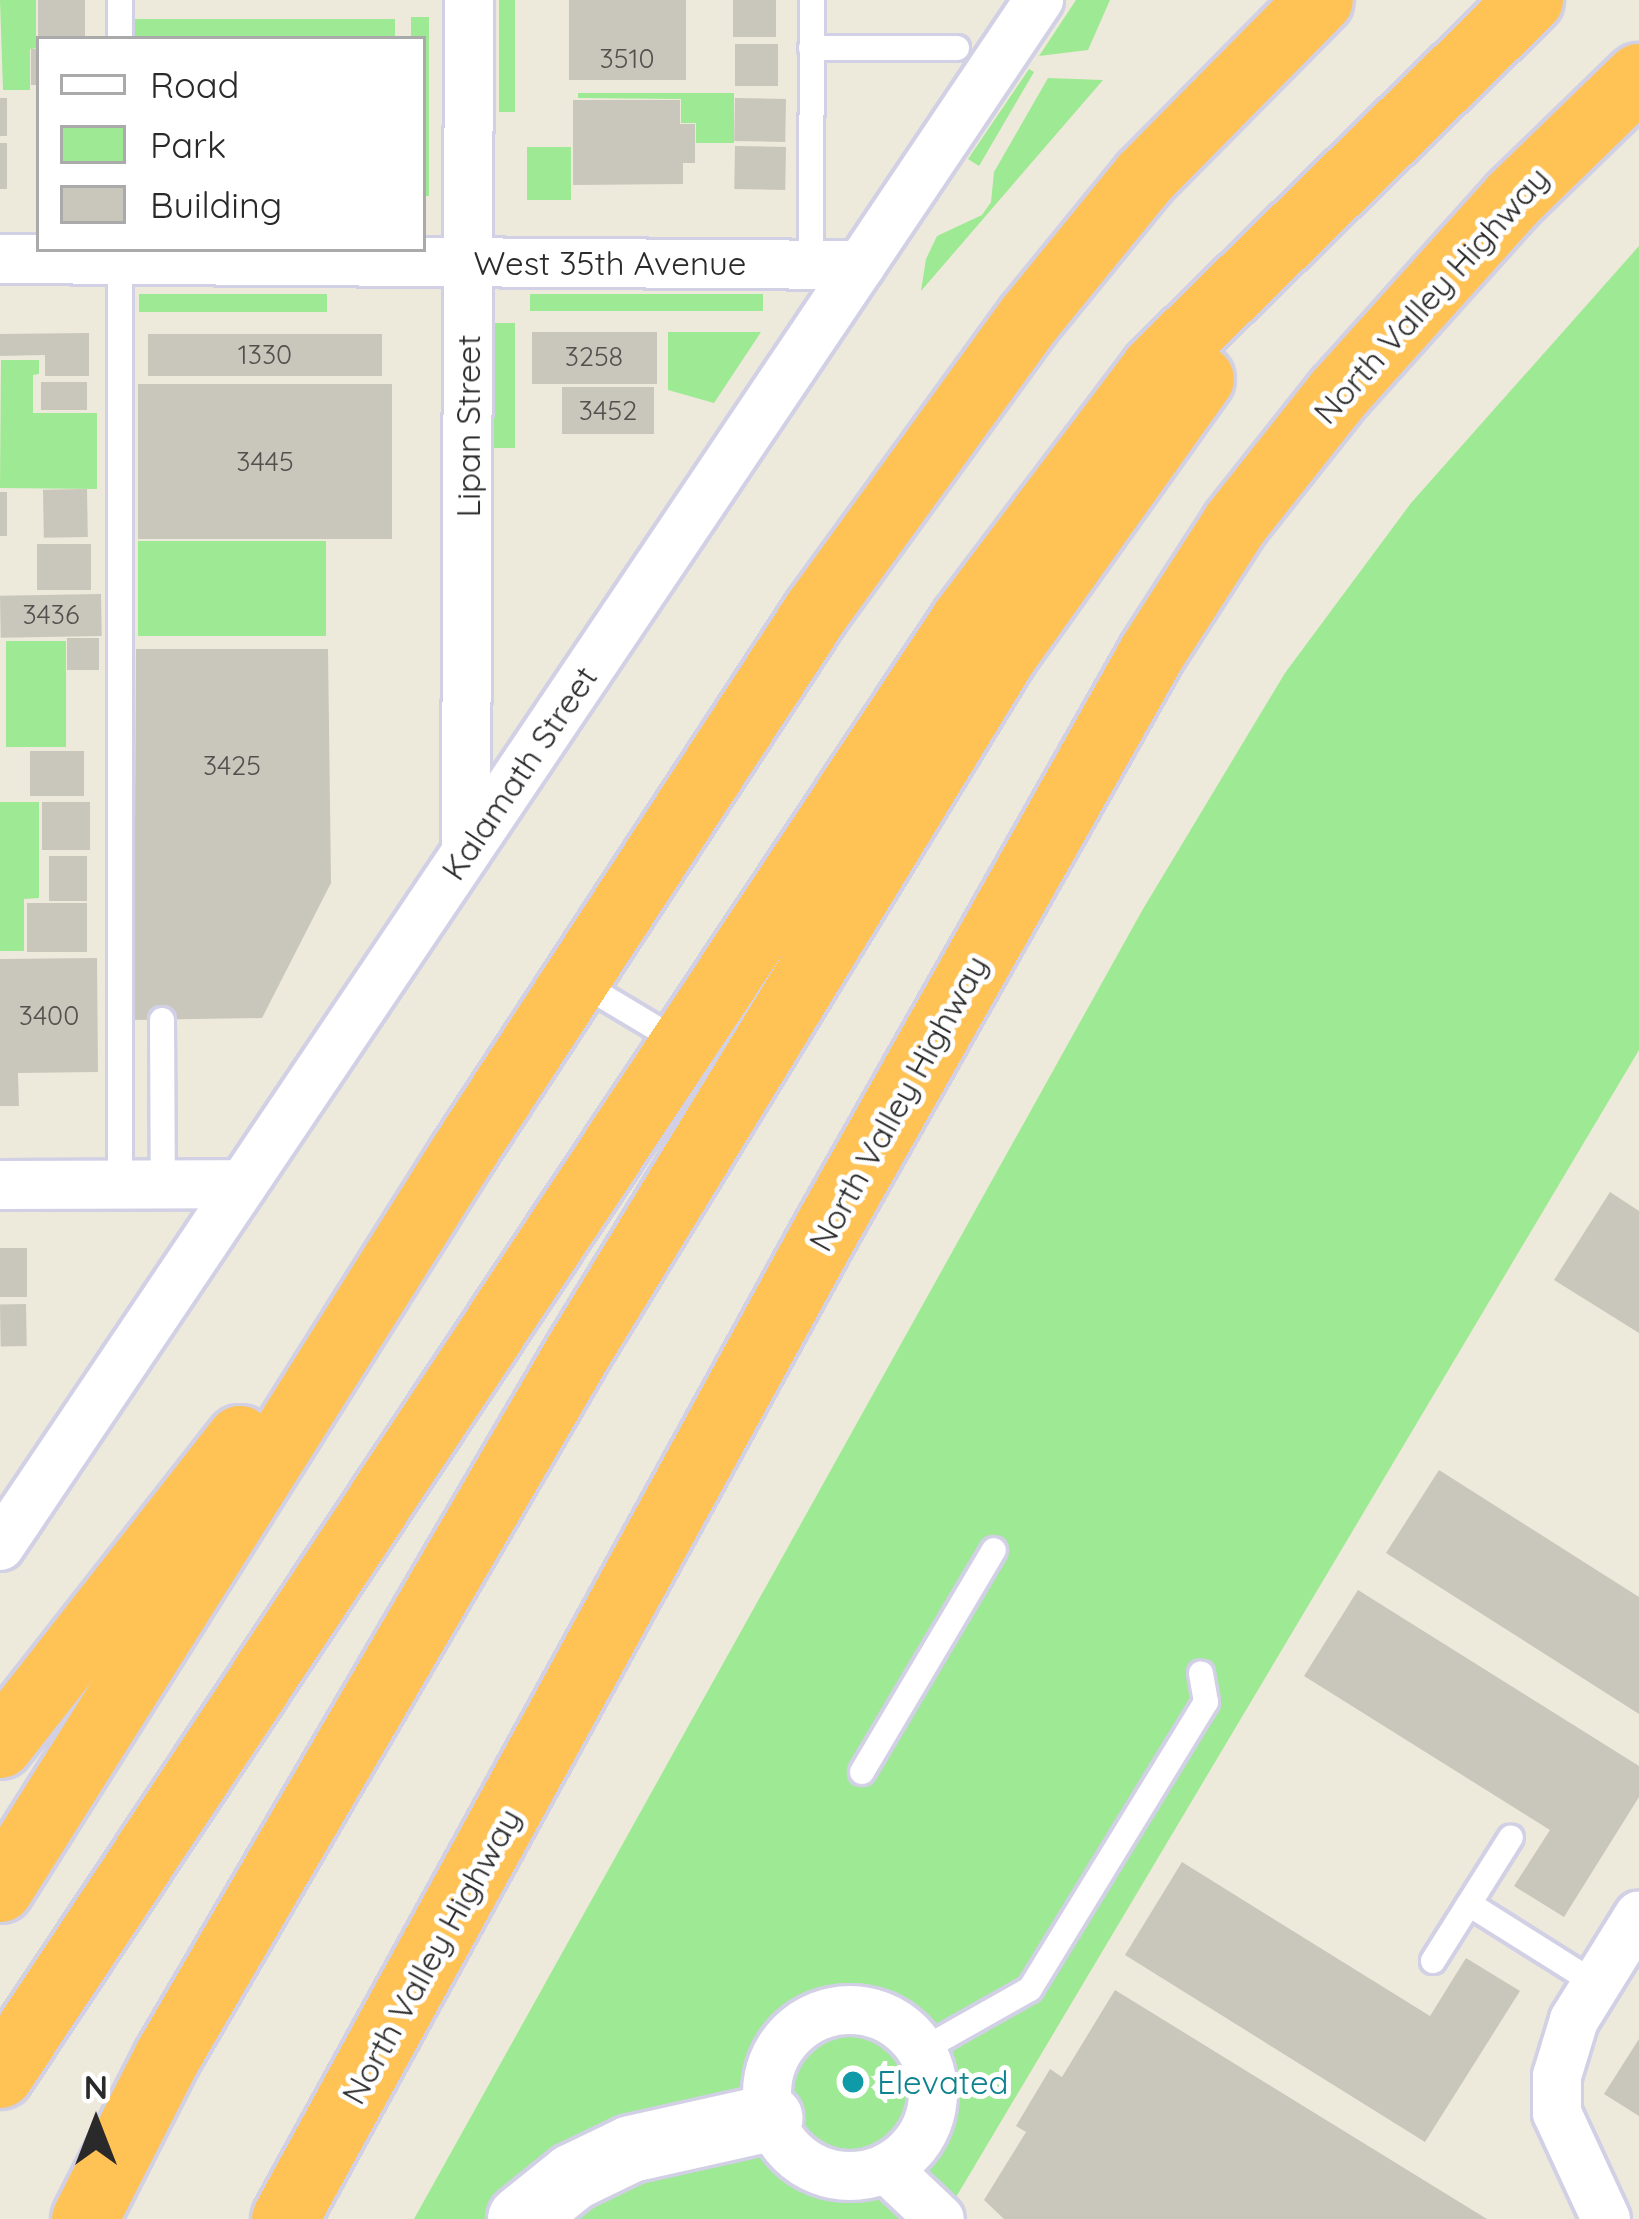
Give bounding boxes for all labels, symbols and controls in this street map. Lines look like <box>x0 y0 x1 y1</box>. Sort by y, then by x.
legend <box>36 36 426 252</box>
house number: 3510 <box>600 43 654 75</box>
text: Road <box>150 62 239 107</box>
text: Park <box>150 122 226 167</box>
street label: North Valley Highway <box>1305 158 1557 432</box>
text: Building <box>150 182 282 227</box>
street label: West 35th Avenue <box>474 243 746 283</box>
street label: Lipan Street <box>448 335 488 517</box>
house number: 1330 <box>238 339 292 371</box>
house number: 3258 <box>565 341 623 373</box>
house number: 3452 <box>579 395 637 427</box>
house number: 3445 <box>236 446 294 478</box>
house number: 3436 <box>22 599 80 631</box>
street label: Kalamath Street <box>433 659 605 887</box>
house number: 3425 <box>203 750 261 782</box>
street label: North Valley Highway <box>800 948 996 1258</box>
house number: 3400 <box>19 1000 79 1032</box>
street label: North Valley Highway <box>333 1801 529 2111</box>
place label: Elevated <box>877 2062 1009 2102</box>
north arrow <box>36 2063 156 2183</box>
text: N <box>84 2066 108 2107</box>
marker: Elevated <box>840 2069 866 2095</box>

